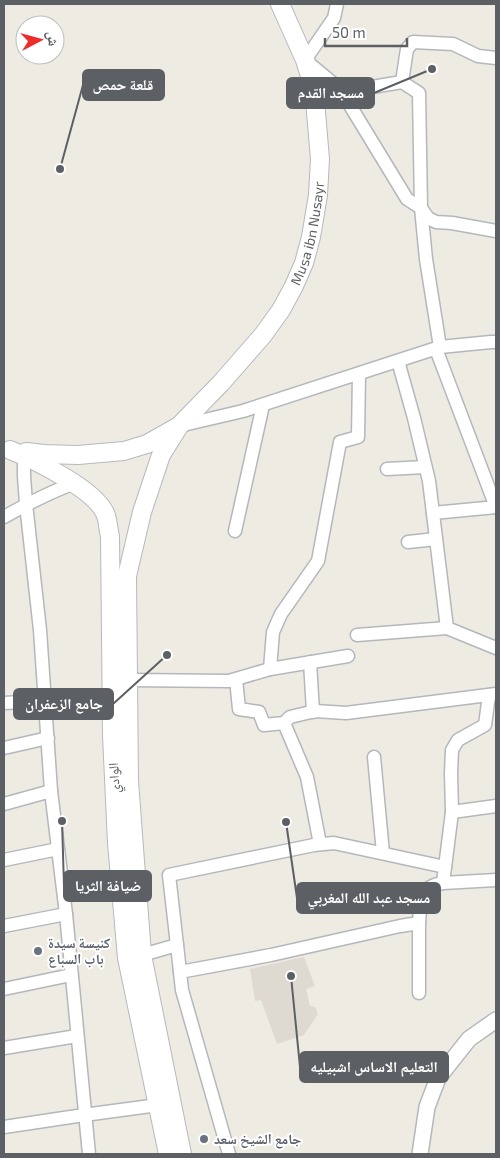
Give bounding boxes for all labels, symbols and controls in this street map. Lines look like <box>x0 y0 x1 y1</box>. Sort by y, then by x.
north arrow <box>15 15 65 65</box>
scale bar <box>325 15 408 47</box>
text: 50 m <box>332 23 366 41</box>
text: ش <box>43 30 63 47</box>
callout: قلعة حمص <box>83 70 164 100</box>
text: قلعة حمص <box>93 75 153 94</box>
callout: مسجد القدم <box>287 78 374 108</box>
text: مسجد القدم <box>298 83 364 103</box>
street label: Musa ibn Nusayr <box>286 180 327 288</box>
callout: جامع الزعفران <box>14 689 113 719</box>
text: جامع الزعفران <box>25 694 103 714</box>
street label: الوادي <box>104 762 126 794</box>
callout: ضيافة الثريا <box>64 871 151 901</box>
text: ضيافة الثريا <box>75 876 141 894</box>
callout: مسجد عبد الله المغربي <box>297 883 440 913</box>
text: مسجد عبد الله المغربي <box>308 888 430 910</box>
place label: كنيسة سيدة باب السباع <box>48 934 110 968</box>
marker: كنيسة سيدة باب السباع <box>32 945 44 957</box>
callout: التعلیم الاساس اشبیلیه <box>300 1052 448 1082</box>
text: التعلیم الاساس اشبیلیه <box>310 1057 438 1077</box>
place label: جامع الشيخ سعد <box>214 1130 301 1149</box>
marker: جامع الشيخ سعد <box>198 1133 210 1145</box>

